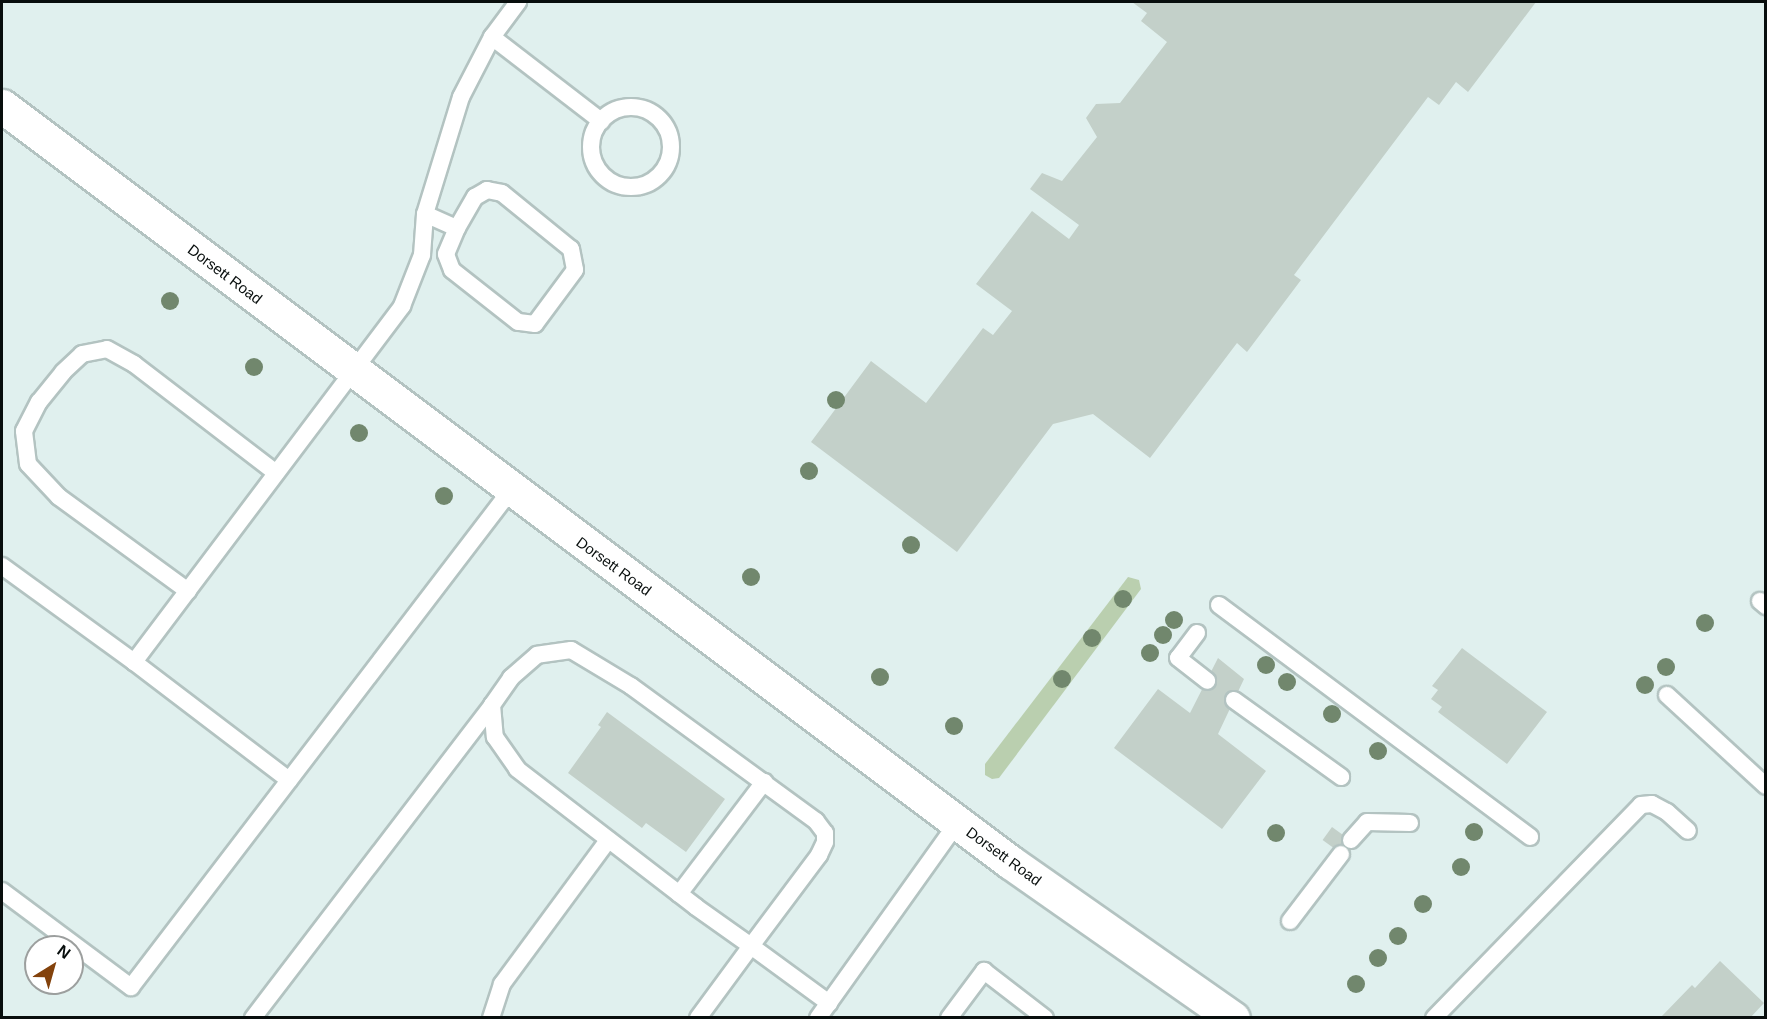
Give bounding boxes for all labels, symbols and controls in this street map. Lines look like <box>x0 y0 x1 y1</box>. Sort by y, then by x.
street label: Dorsett Road <box>184 240 266 308</box>
street label: Dorsett Road <box>573 533 655 599</box>
street label: Dorsett Road <box>963 823 1045 889</box>
north arrow <box>24 935 84 995</box>
text: N <box>54 942 74 962</box>

